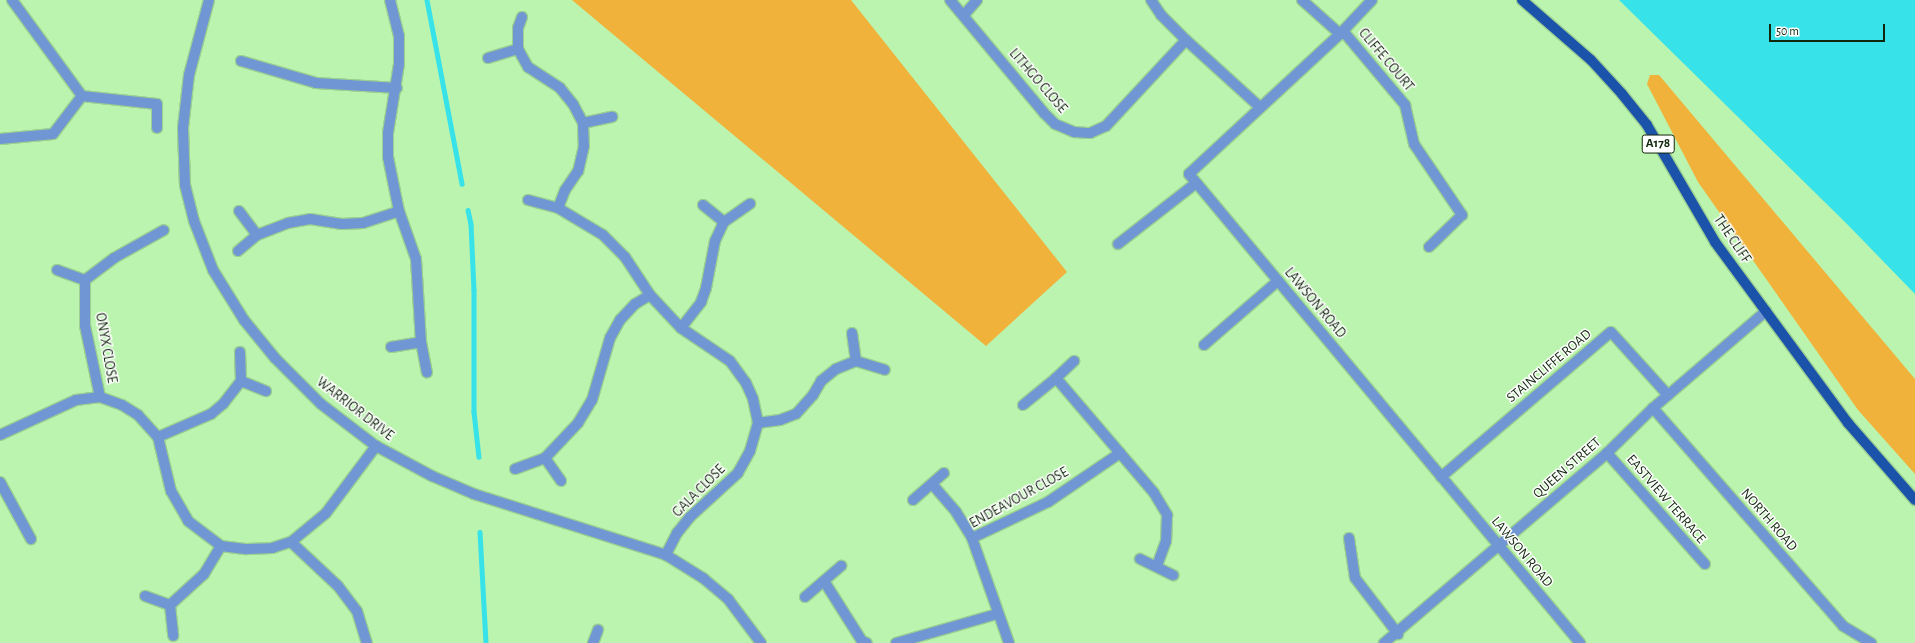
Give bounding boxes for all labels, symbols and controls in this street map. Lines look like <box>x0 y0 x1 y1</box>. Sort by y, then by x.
scale bar <box>1771 16 1887 42</box>
street label: CLIFFE COURT <box>1355 25 1417 95</box>
text: 50 m <box>1776 25 1799 37</box>
street label: LITHGO CLOSE <box>1005 45 1071 117</box>
road number: A178 <box>1641 133 1675 155</box>
street label: THE CLIFF <box>1710 212 1754 266</box>
street label: LAWSON ROAD <box>1281 264 1349 342</box>
street label: ONYX CLOSE <box>92 312 120 384</box>
street label: STAINCLIFFE ROAD <box>1503 326 1595 406</box>
street label: WARRIOR DRIVE <box>313 374 397 444</box>
street label: QUEEN STREET <box>1530 434 1604 502</box>
street label: EASTVIEW TERRACE <box>1623 451 1709 547</box>
street label: GALA CLOSE <box>669 461 729 521</box>
street label: ENDEAVOUR CLOSE <box>967 464 1071 532</box>
street label: NORTH ROAD <box>1737 485 1801 555</box>
street label: LAWSON ROAD <box>1488 513 1556 591</box>

